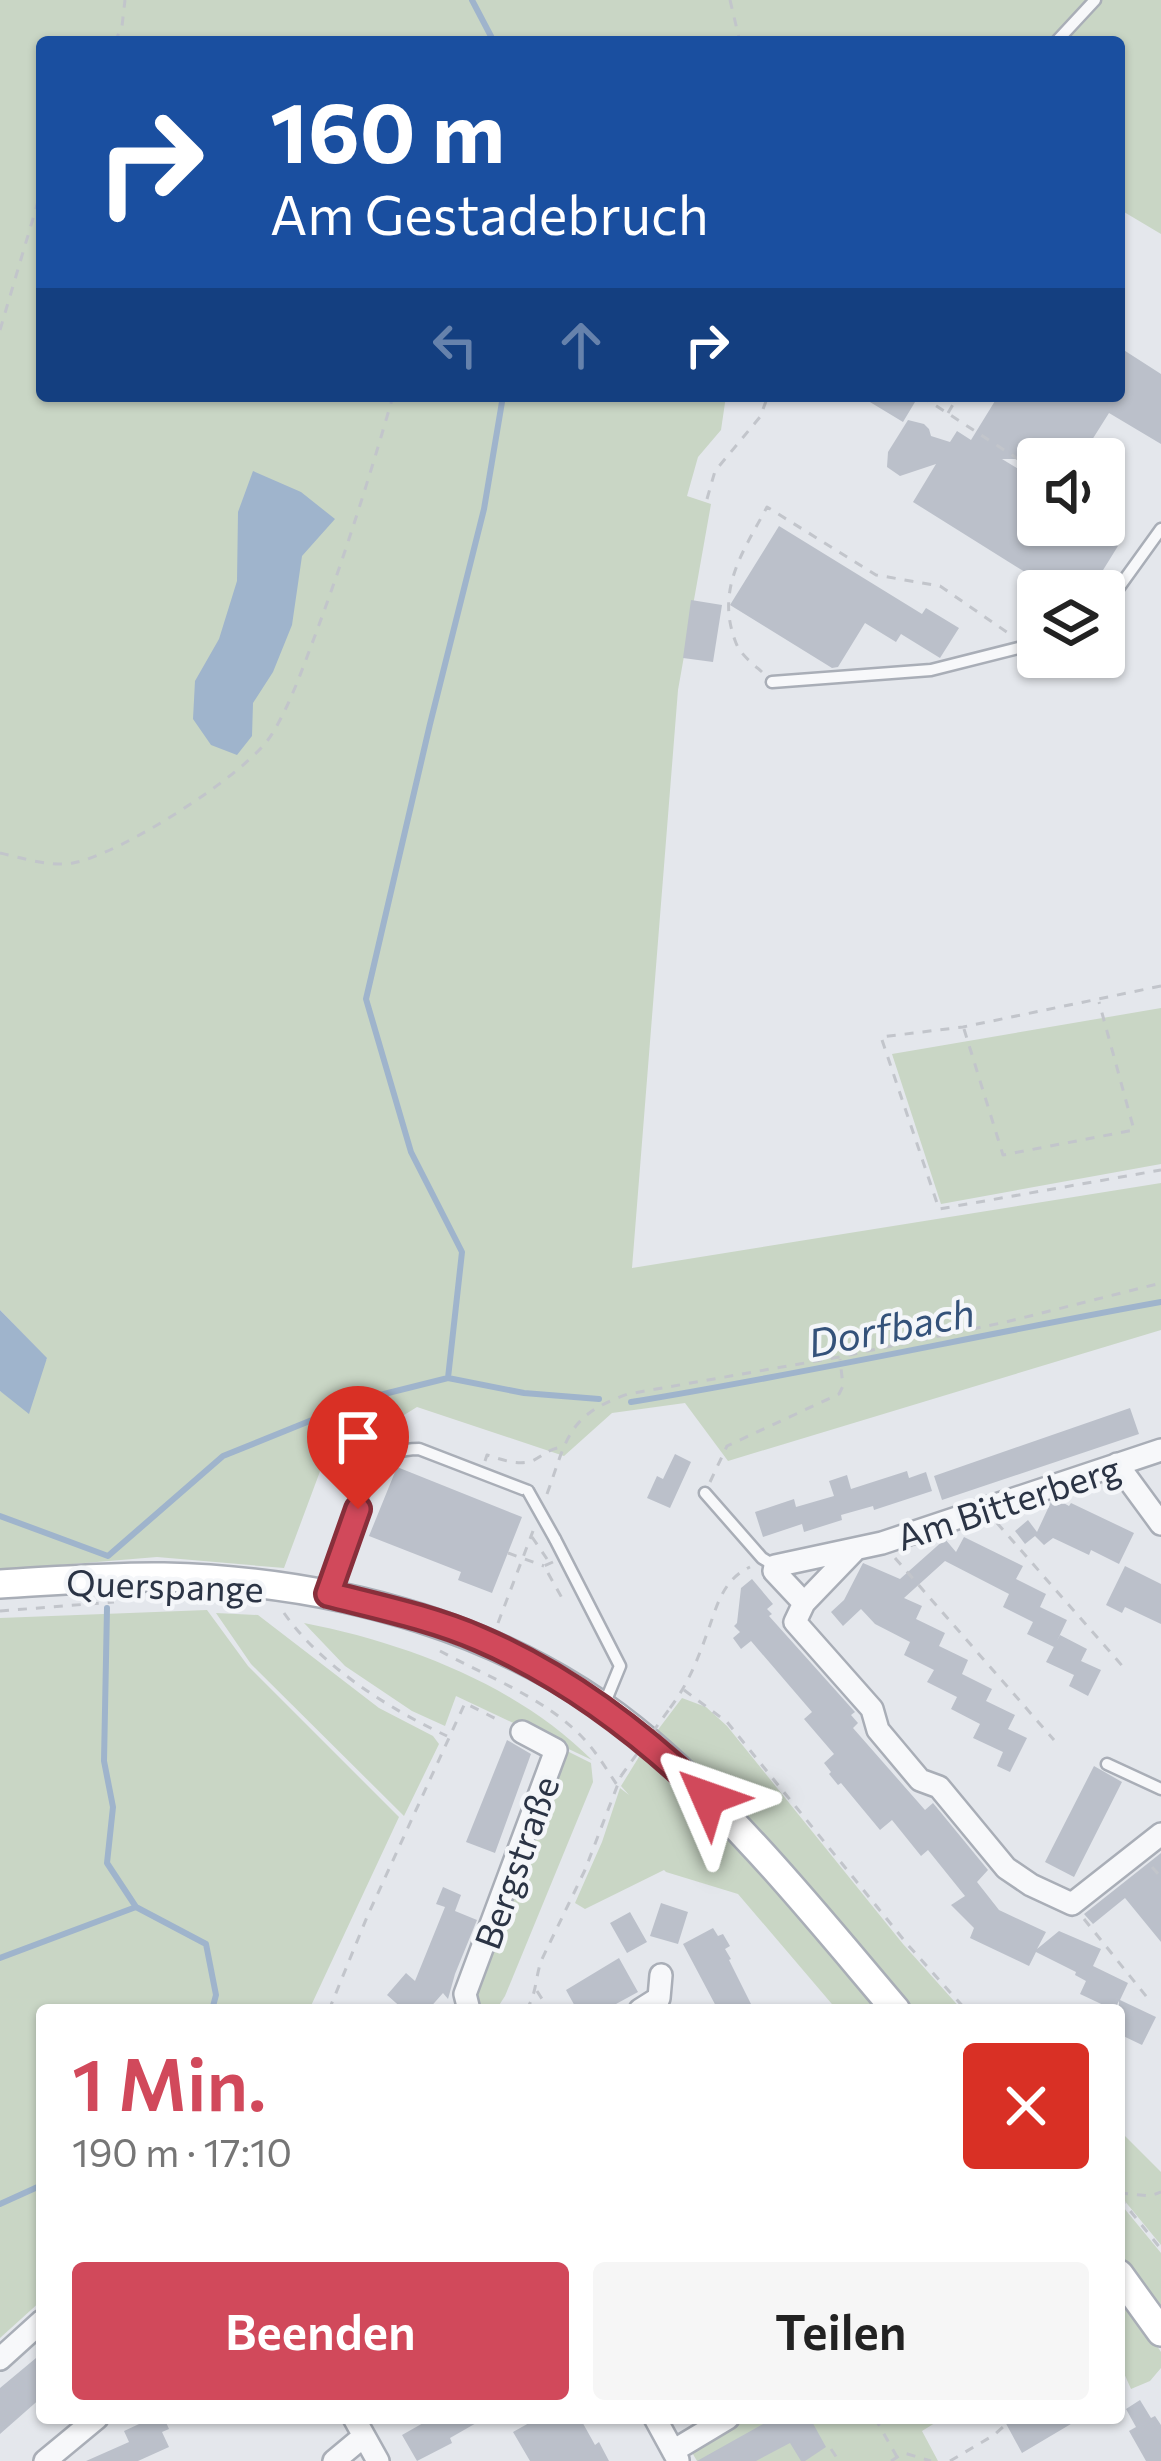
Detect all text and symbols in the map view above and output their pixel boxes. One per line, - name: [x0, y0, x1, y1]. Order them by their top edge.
- text: 160 m: [270, 78, 505, 180]
- icon: right: [72, 84, 228, 240]
- text: Am Gestadebruch: [270, 180, 709, 246]
- icon: left: [422, 312, 488, 378]
- icon: ahead: [548, 312, 614, 378]
- icon: right: [674, 312, 740, 378]
- map controls: [1017, 438, 1125, 678]
- button: sound: [1017, 438, 1125, 546]
- button: layers: [1017, 570, 1125, 678]
- water label: Dorfbach: [804, 1286, 978, 1366]
- pin: [307, 1386, 409, 1509]
- icon: arrive: [325, 1404, 391, 1470]
- street label: Am Bitterberg: [891, 1444, 1125, 1558]
- street label: Querspange: [66, 1559, 264, 1609]
- position arrow: [645, 1735, 771, 1861]
- street label: Bergstraße: [463, 1770, 567, 1954]
- text: 1 Min.: [72, 2038, 266, 2126]
- button: close: [963, 2043, 1089, 2169]
- text: 190 m · 17:10: [72, 2127, 292, 2175]
- button: Beenden: [72, 2262, 569, 2400]
- button: Teilen: [593, 2262, 1089, 2400]

